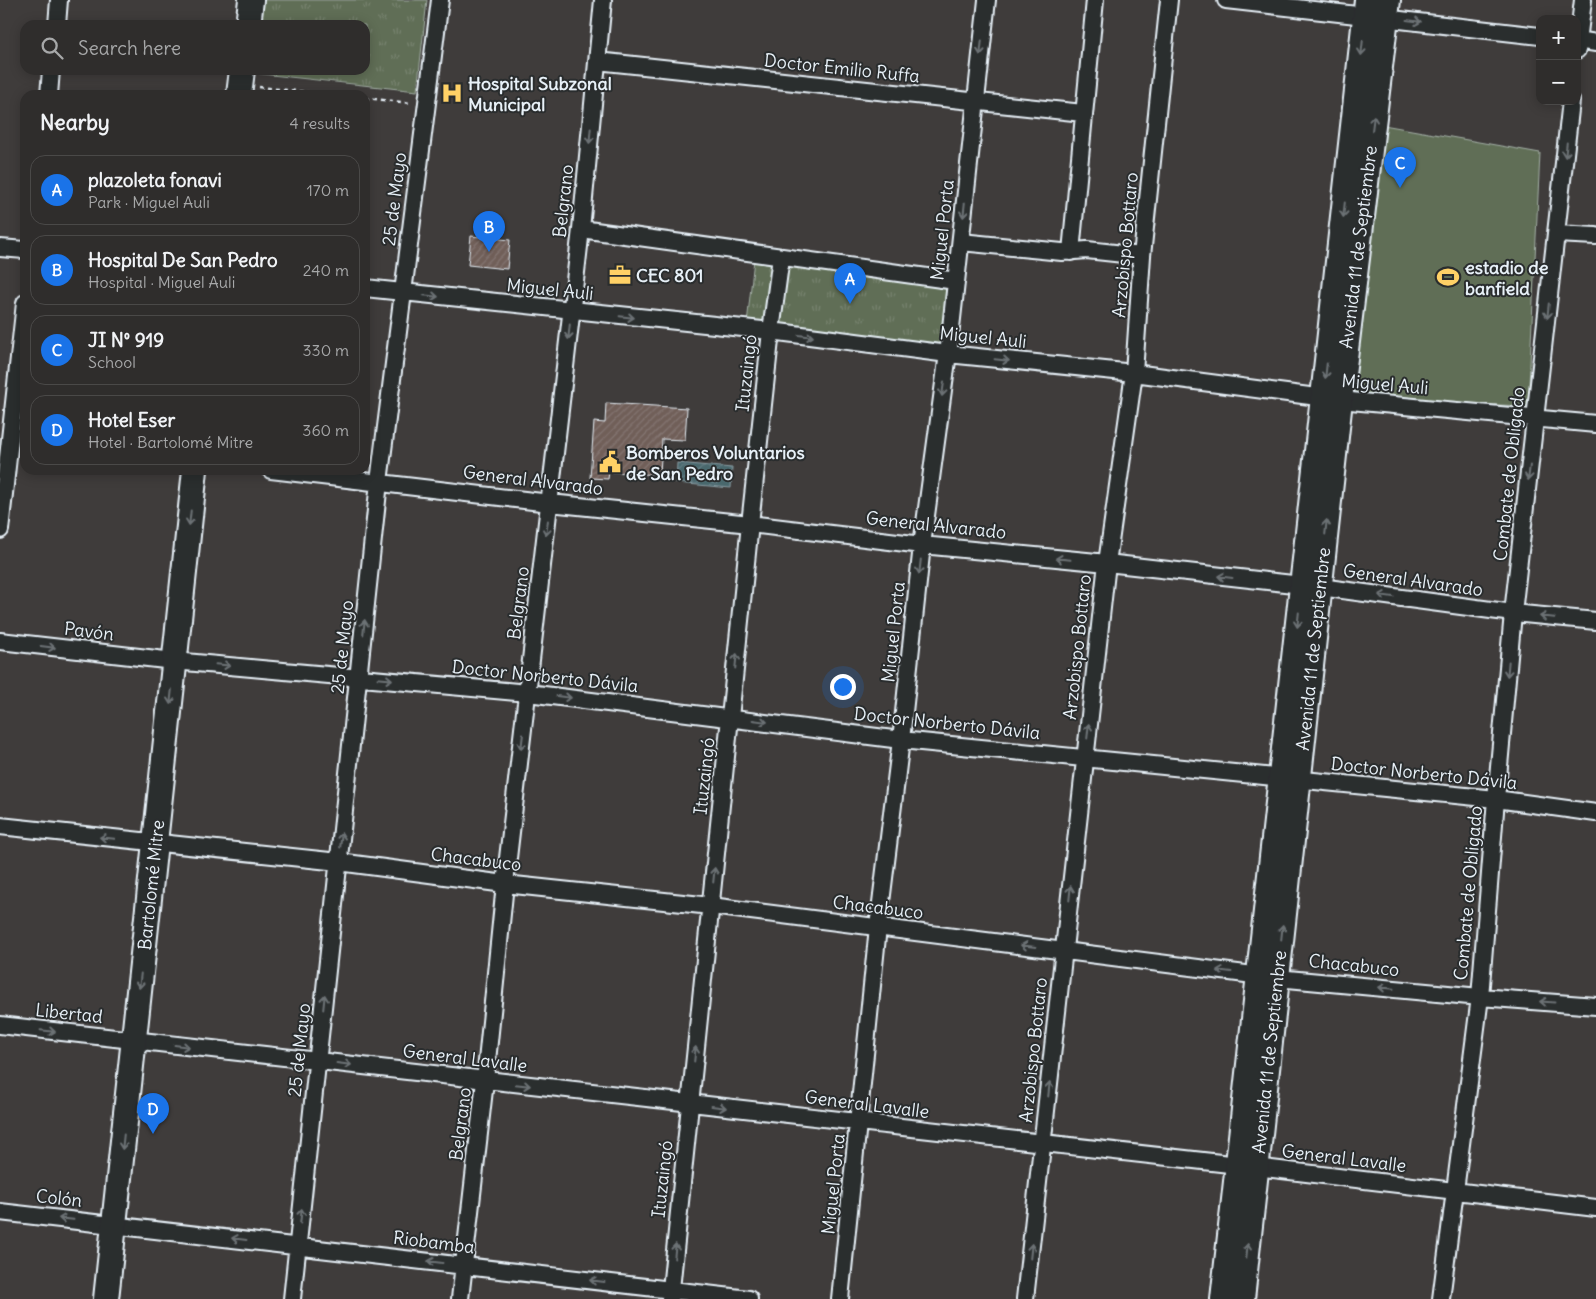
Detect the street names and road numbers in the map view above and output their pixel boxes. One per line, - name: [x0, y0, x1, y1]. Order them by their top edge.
- street label: Doctor Emilio Ruffa: [763, 48, 921, 88]
- street label: Avenida 11 de Septiembre: [1334, 144, 1382, 350]
- street label: 25 de Mayo: [377, 151, 411, 247]
- street label: Belgrano: [548, 163, 578, 239]
- street label: Arzobispo Bottaro: [1107, 171, 1143, 319]
- street label: Miguel Porta: [925, 178, 959, 282]
- street label: Miguel Auli: [505, 273, 595, 305]
- street label: Miguel Auli: [938, 321, 1028, 353]
- street label: Ituzaingó: [731, 333, 761, 413]
- street label: Miguel Auli: [1341, 369, 1429, 399]
- street label: Combate de Obligado: [1488, 386, 1530, 562]
- street label: General Alvarado: [462, 460, 604, 500]
- street label: General Alvarado: [865, 506, 1007, 544]
- street label: Avenida 11 de Septiembre: [1291, 546, 1335, 752]
- street label: General Alvarado: [1342, 559, 1484, 601]
- street label: Belgrano: [502, 565, 534, 641]
- street label: Arzobispo Bottaro: [1058, 573, 1096, 721]
- street label: Miguel Porta: [876, 580, 910, 684]
- street label: 25 de Mayo: [326, 599, 358, 695]
- street label: Pavón: [63, 617, 115, 645]
- street label: Doctor Norberto Dávila: [451, 655, 639, 697]
- street label: Doctor Norberto Dávila: [853, 702, 1041, 744]
- street label: Ituzaingó: [689, 736, 719, 816]
- street label: Doctor Norberto Dávila: [1330, 752, 1518, 794]
- street label: Combate de Obligado: [1449, 805, 1487, 981]
- street label: Bartolomé Mitre: [133, 819, 169, 951]
- street label: Chacabuco: [429, 842, 523, 876]
- street label: Chacabuco: [831, 890, 925, 924]
- street label: Avenida 11 de Septiembre: [1247, 949, 1291, 1155]
- street label: Chacabuco: [1307, 949, 1401, 981]
- street label: Arzobispo Bottaro: [1014, 976, 1052, 1124]
- street label: Libertad: [34, 998, 104, 1028]
- street label: 25 de Mayo: [283, 1002, 315, 1098]
- street label: General Lavalle: [401, 1039, 529, 1077]
- street label: General Lavalle: [803, 1085, 931, 1123]
- street label: Belgrano: [444, 1086, 476, 1162]
- street label: Miguel Porta: [816, 1132, 850, 1236]
- street label: Ituzaingó: [647, 1139, 677, 1219]
- street label: General Lavalle: [1280, 1139, 1408, 1177]
- street label: Colón: [35, 1184, 83, 1212]
- street label: Riobamba: [392, 1226, 476, 1258]

